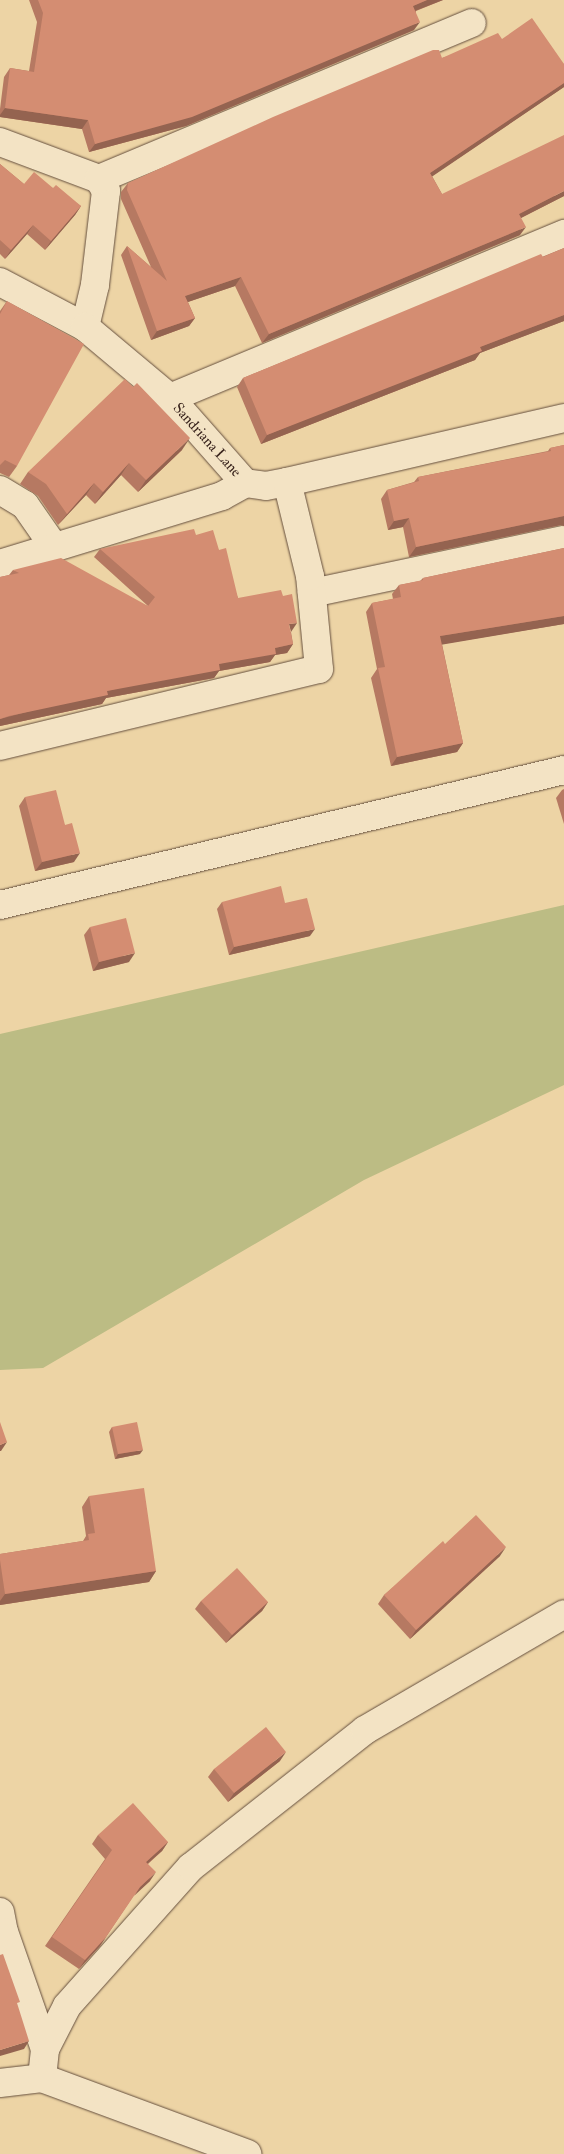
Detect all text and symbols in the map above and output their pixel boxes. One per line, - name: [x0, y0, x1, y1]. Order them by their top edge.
- street label: Sandriana Lane: [169, 399, 245, 481]

